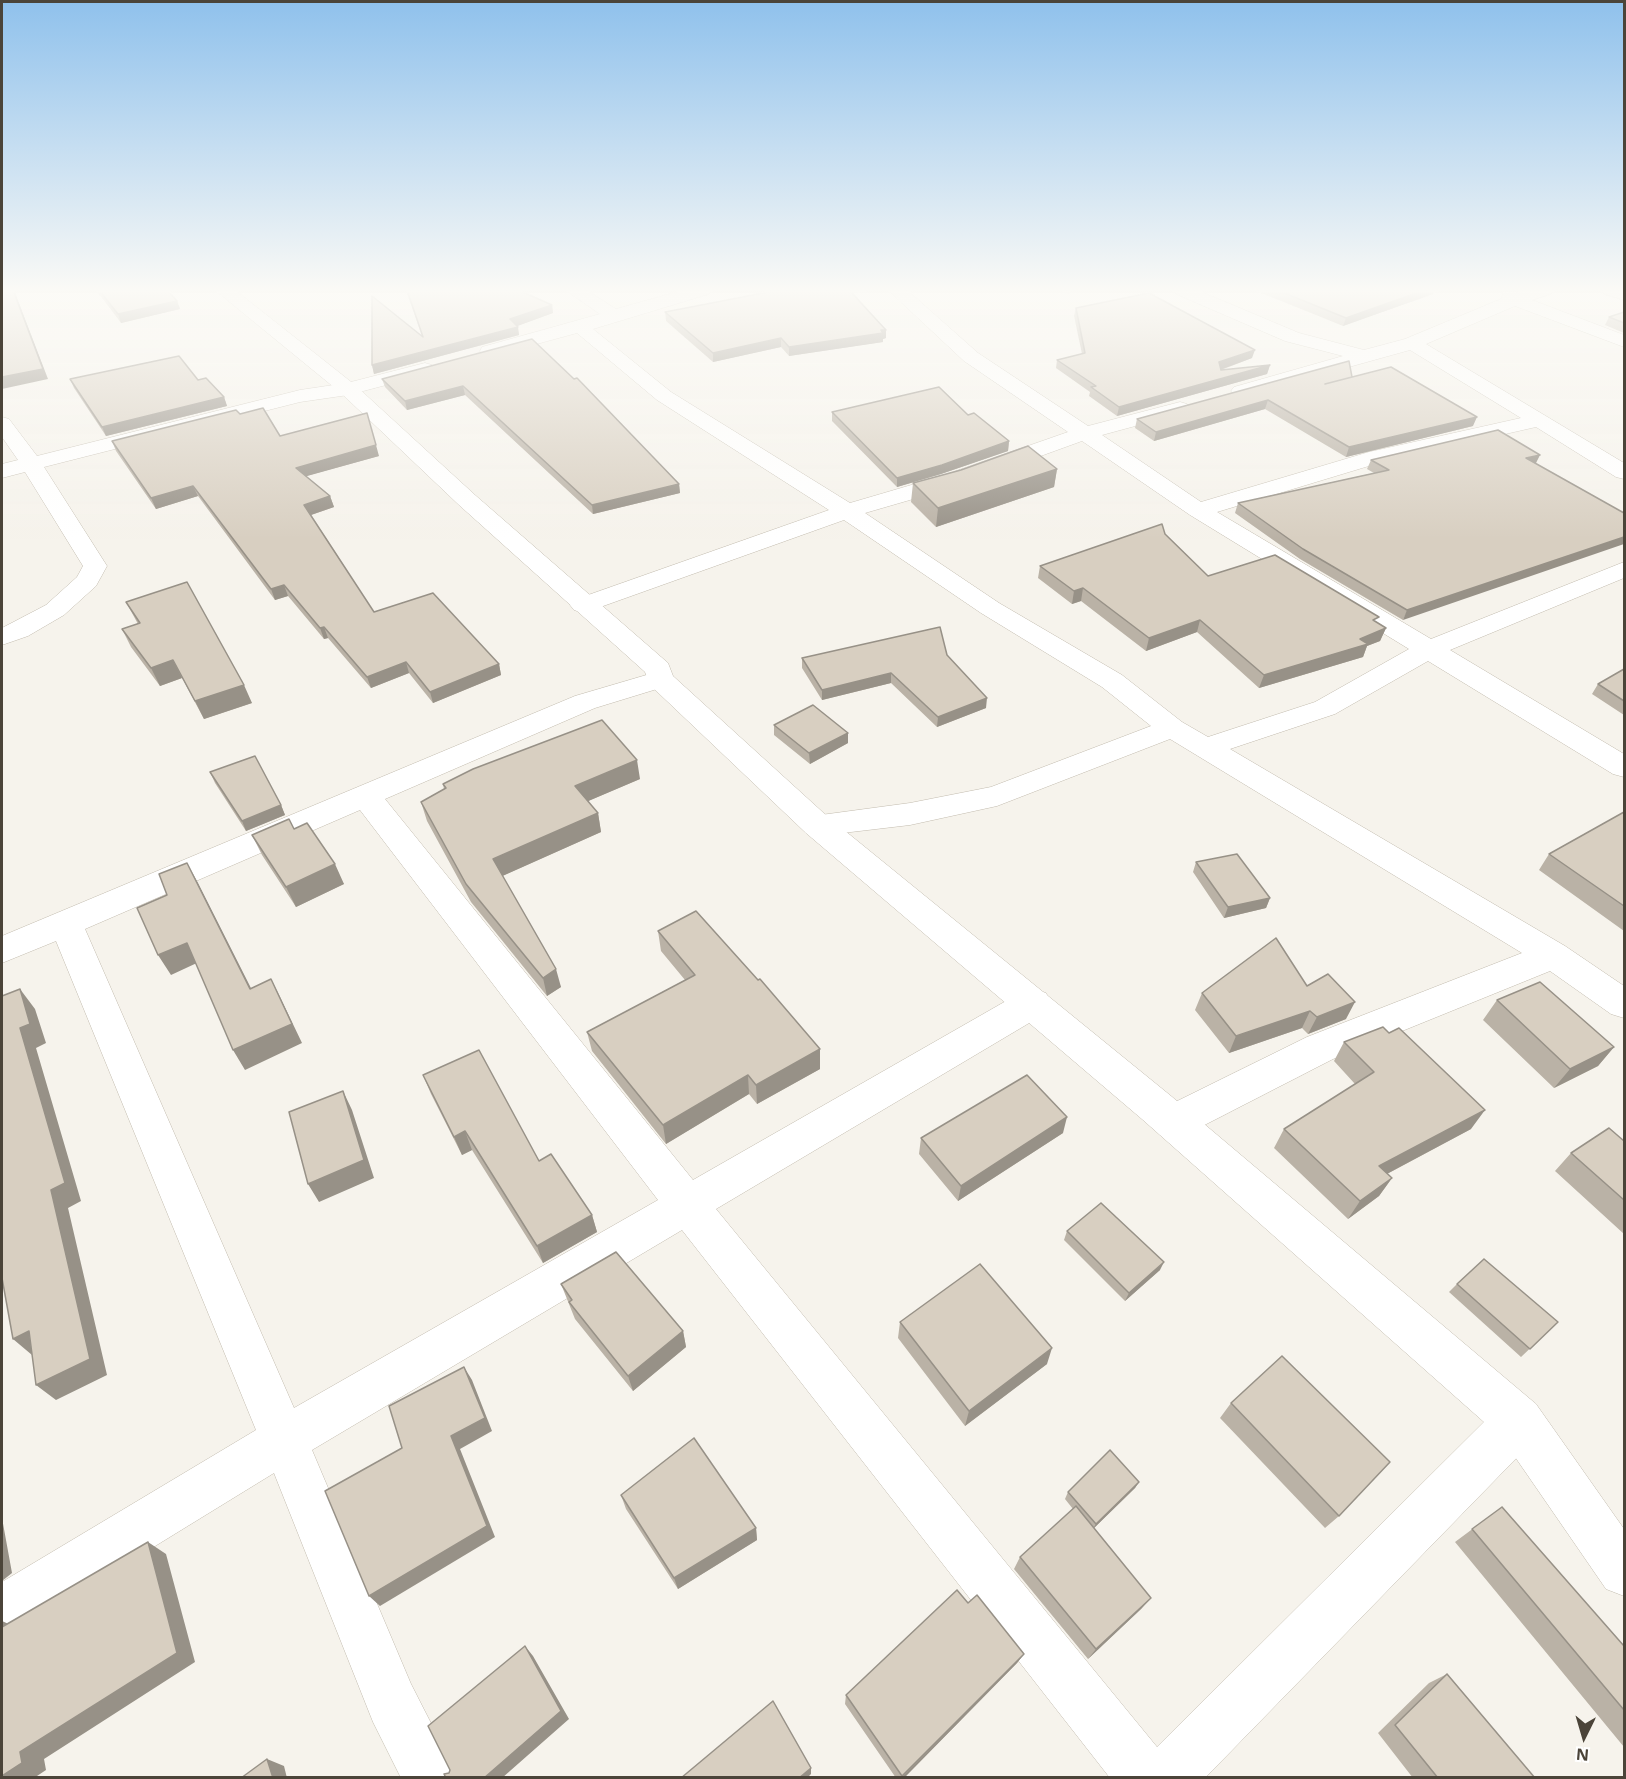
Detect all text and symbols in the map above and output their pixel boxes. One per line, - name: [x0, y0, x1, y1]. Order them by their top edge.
- north arrow: [1554, 1707, 1614, 1767]
- text: N: [1575, 1743, 1590, 1766]

